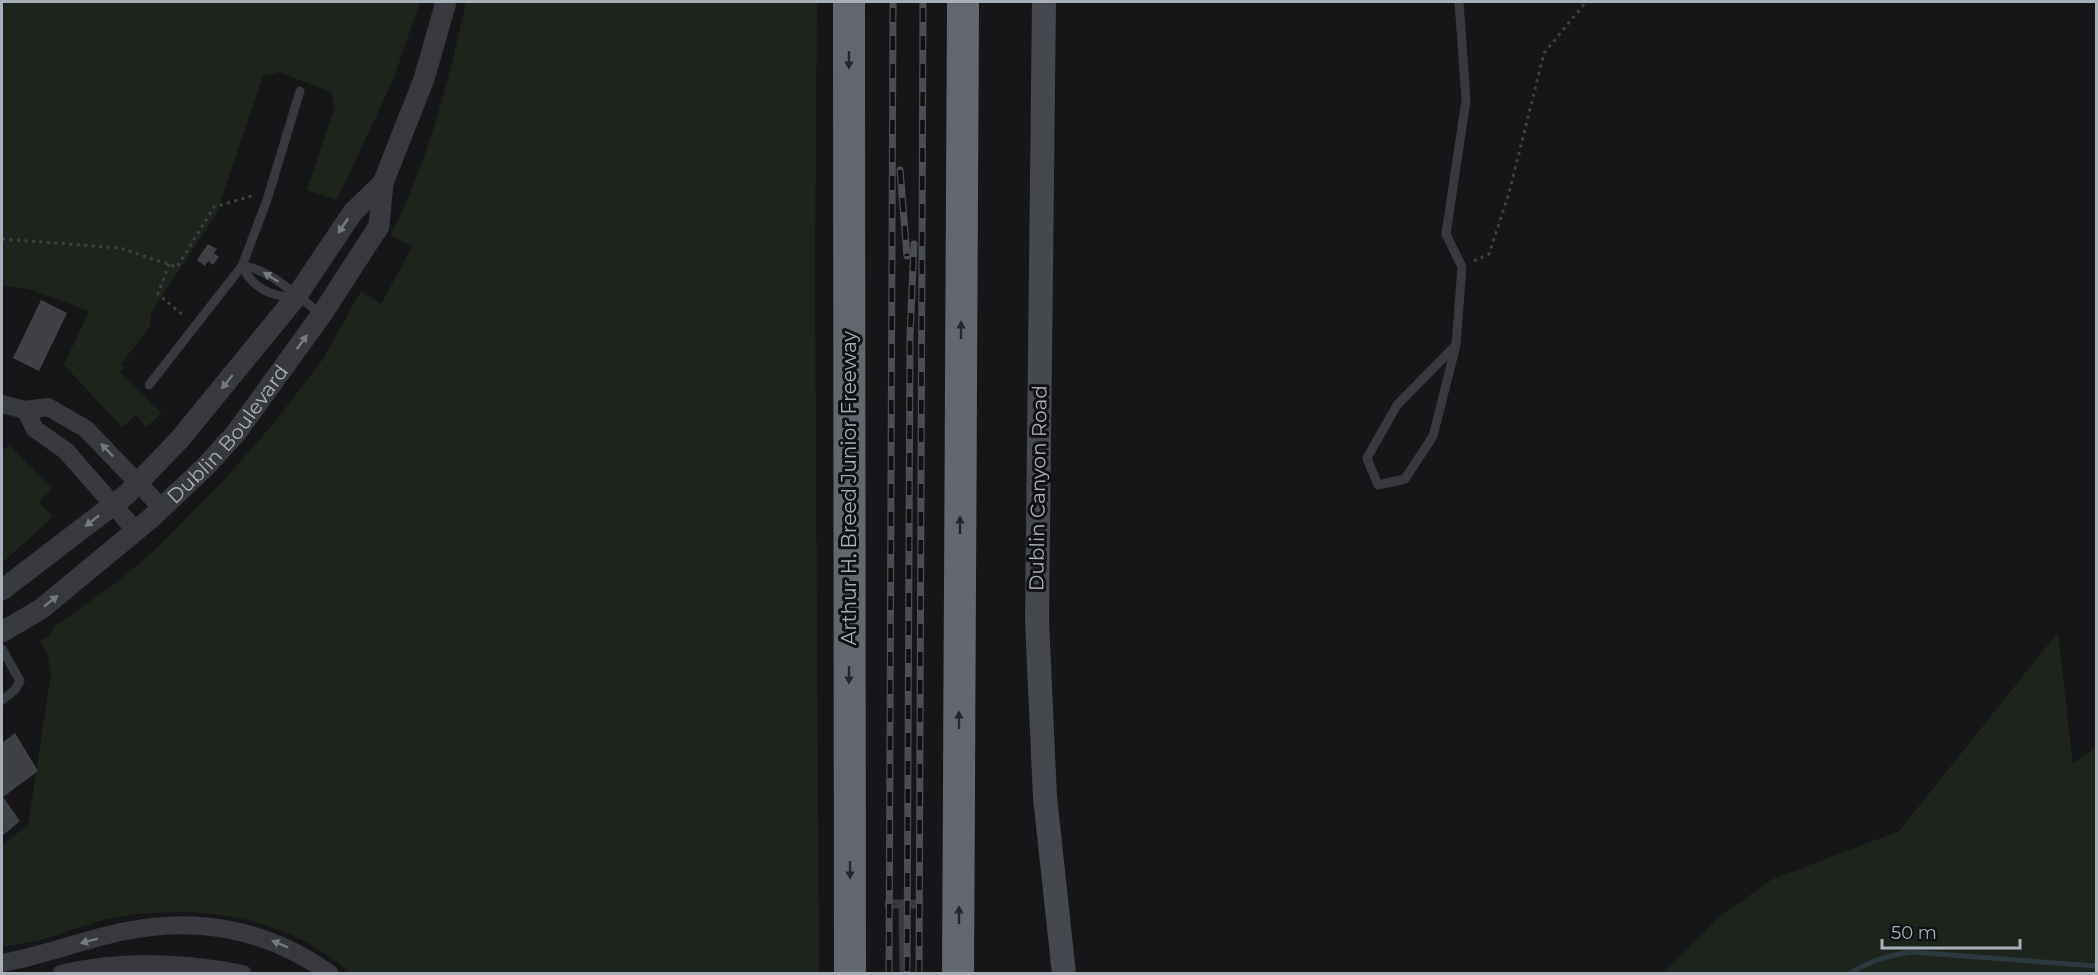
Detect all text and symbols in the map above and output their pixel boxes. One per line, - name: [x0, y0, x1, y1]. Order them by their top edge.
- one-way arrow: [844, 50, 854, 69]
- one-way arrow: [338, 217, 349, 234]
- one-way arrow: [263, 272, 279, 283]
- one-way arrow: [956, 321, 966, 340]
- street label: Arthur H. Breed Junior Freeway: [837, 331, 861, 645]
- one-way arrow: [296, 334, 308, 350]
- street label: Dublin Boulevard: [162, 360, 293, 509]
- one-way arrow: [221, 374, 234, 390]
- street label: Dublin Canyon Road: [1024, 385, 1052, 591]
- one-way arrow: [100, 444, 114, 458]
- one-way arrow: [84, 515, 99, 527]
- one-way arrow: [955, 516, 965, 535]
- one-way arrow: [43, 595, 58, 608]
- one-way arrow: [844, 666, 854, 685]
- one-way arrow: [954, 711, 964, 730]
- one-way arrow: [845, 861, 855, 880]
- one-way arrow: [954, 906, 964, 925]
- scale bar: [1882, 912, 2020, 950]
- text: 50 m: [1891, 922, 1937, 944]
- one-way arrow: [80, 937, 98, 946]
- one-way arrow: [271, 939, 289, 948]

